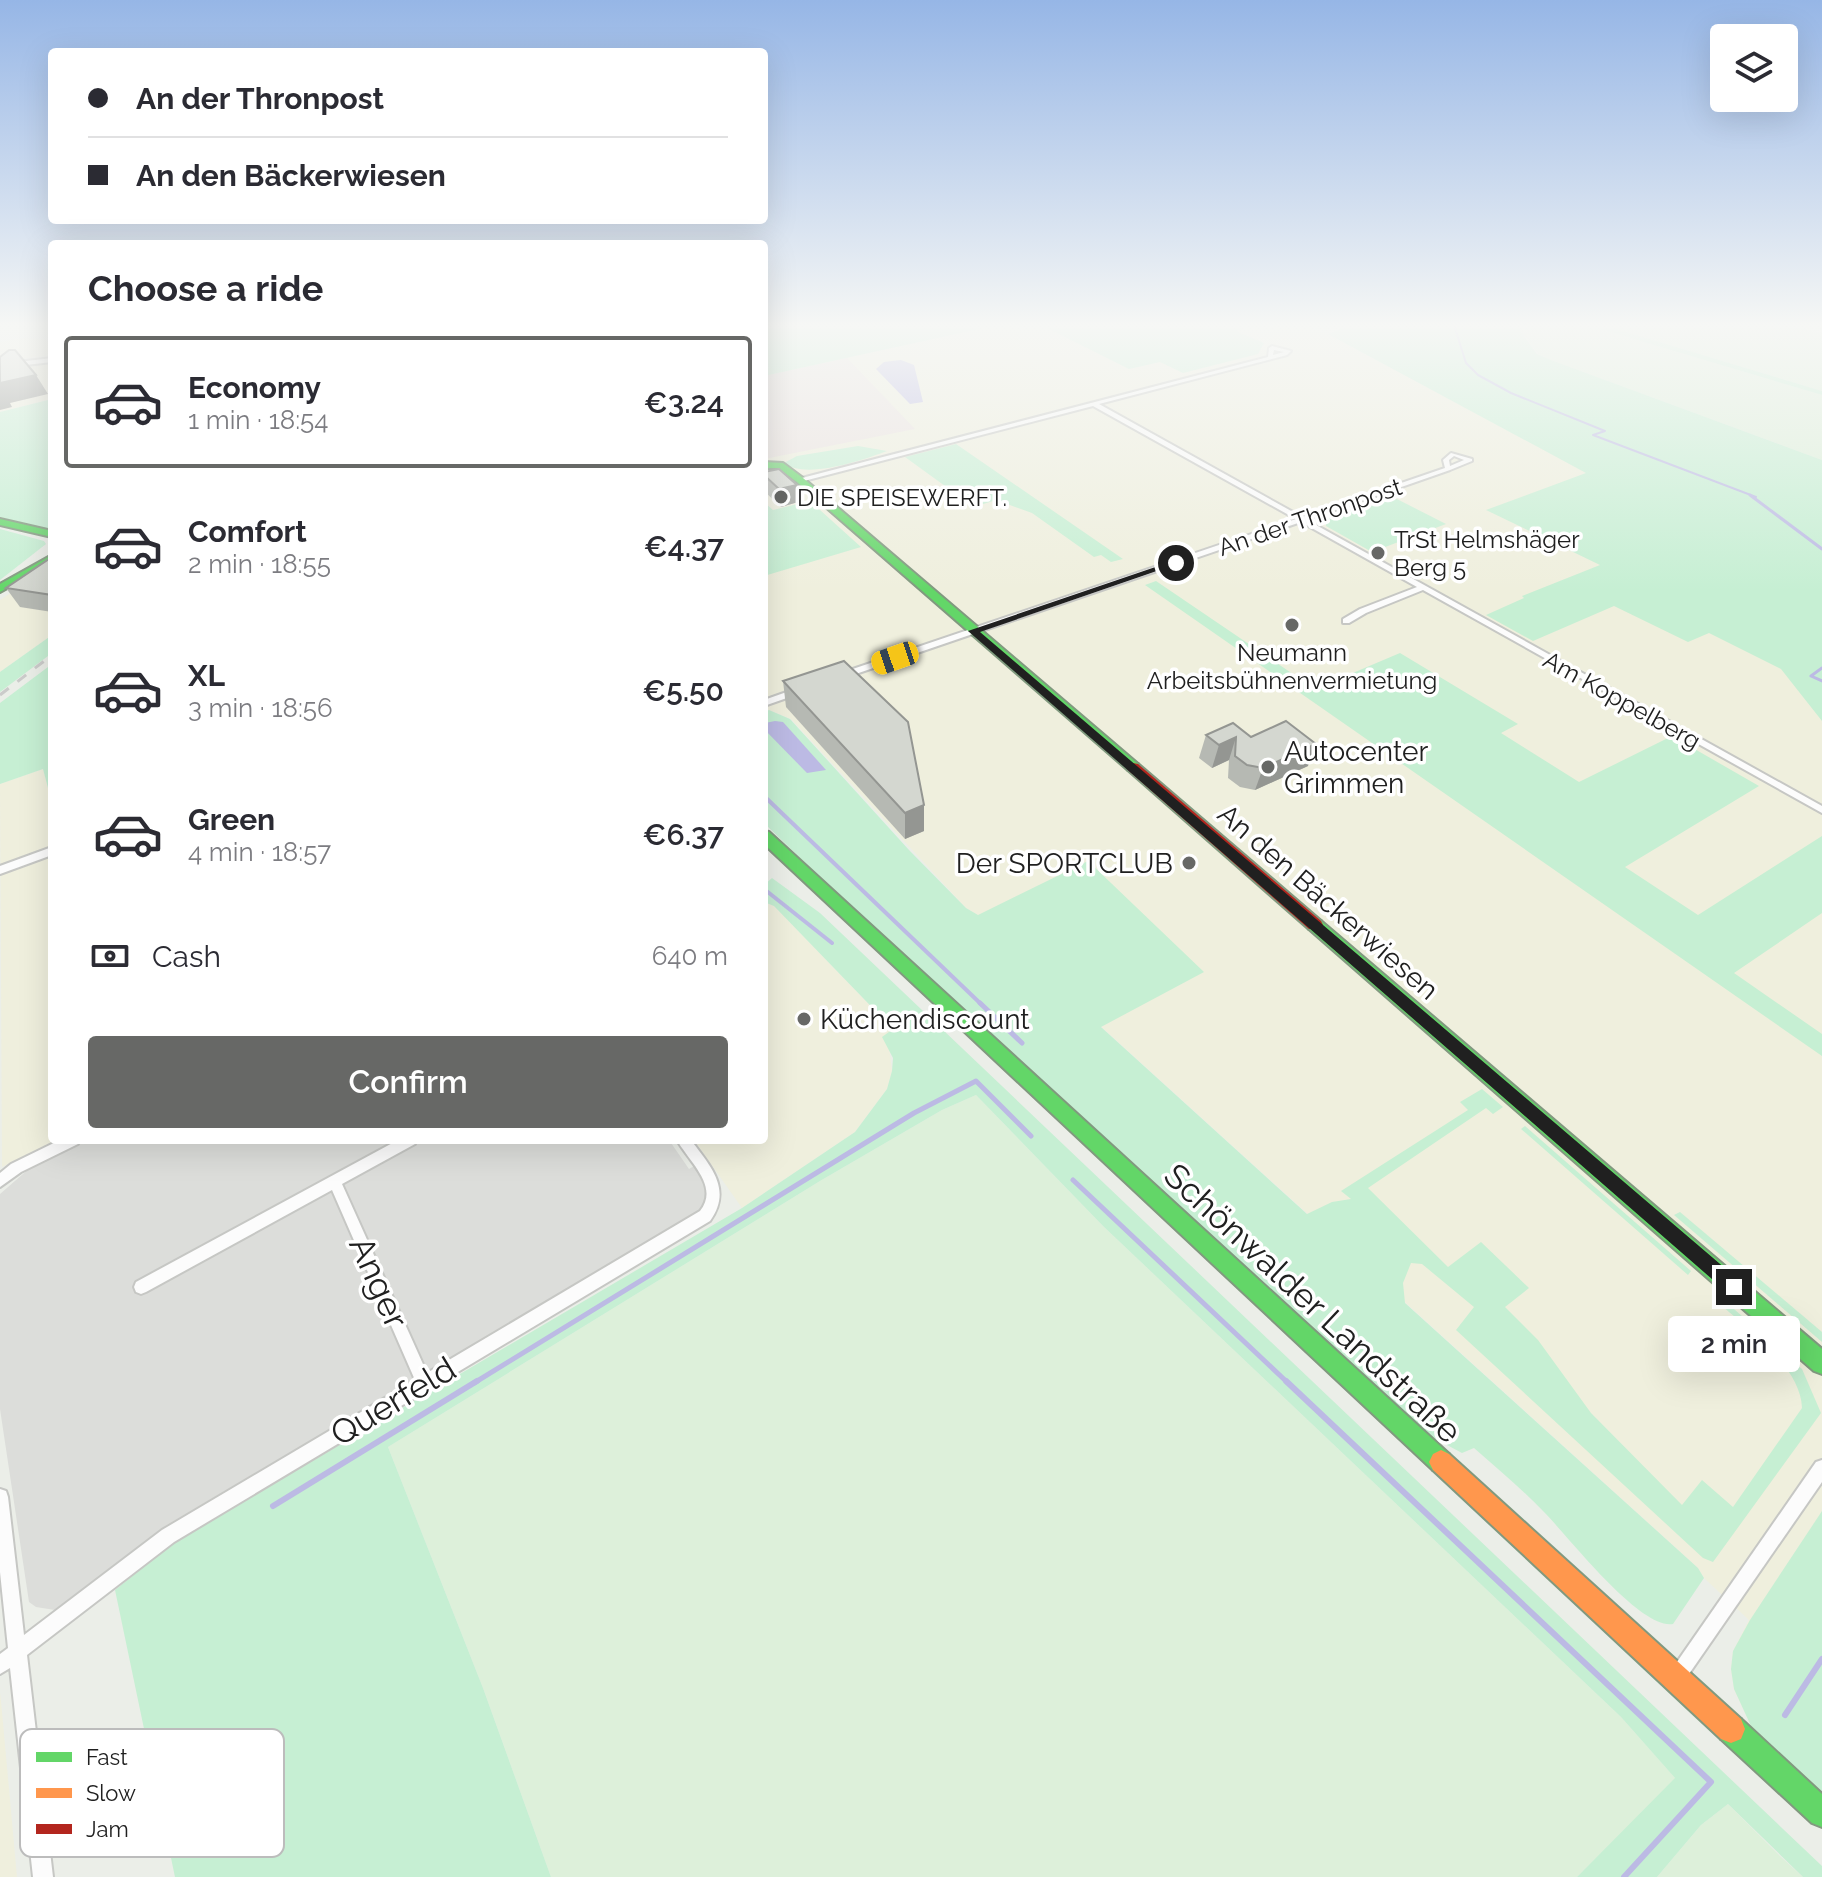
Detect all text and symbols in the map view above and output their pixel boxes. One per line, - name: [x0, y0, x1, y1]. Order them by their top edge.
- map controls: [1710, 24, 1798, 112]
- button: layers: [1710, 24, 1798, 112]
- text: An der Thronpost: [136, 81, 384, 116]
- text: An den Bäckerwiesen: [136, 158, 446, 193]
- text: Choose a ride: [88, 267, 323, 309]
- icon: car: [92, 366, 164, 438]
- text: Economy: [188, 370, 321, 405]
- text: €3.24: [644, 385, 724, 420]
- text: 1 min · 18:54: [188, 405, 328, 435]
- street label: An der Thronpost: [1214, 472, 1406, 562]
- place label: DIE SPEISEWERFT.: [797, 483, 1007, 512]
- marker: DIE SPEISEWERFT.: [772, 488, 790, 506]
- icon: car: [92, 510, 164, 582]
- text: Comfort: [188, 514, 307, 549]
- place label: TrSt Helmshäger Berg 5: [1394, 525, 1580, 582]
- text: €4.37: [644, 529, 724, 564]
- marker: TrSt Helmshäger Berg 5: [1369, 544, 1387, 562]
- route start: [1158, 545, 1194, 581]
- text: 2 min · 18:55: [188, 549, 331, 579]
- marker: Neumann Arbeitsbühnenvermietung: [1283, 616, 1301, 634]
- place label: Neumann Arbeitsbühnenvermietung: [1147, 638, 1437, 695]
- car: [868, 639, 922, 677]
- street label: Am Koppelberg: [1538, 645, 1706, 755]
- icon: car: [92, 654, 164, 726]
- text: XL: [188, 658, 225, 693]
- text: €5.50: [642, 673, 724, 708]
- text: 3 min · 18:56: [188, 693, 333, 723]
- place label: Autocenter Grimmen: [1284, 735, 1428, 800]
- marker: Autocenter Grimmen: [1259, 758, 1277, 776]
- street label: An den Bäckerwiesen: [1211, 797, 1445, 1007]
- icon: car: [92, 798, 164, 870]
- text: Green: [188, 802, 275, 837]
- text: €6.37: [643, 817, 724, 852]
- text: 4 min · 18:57: [188, 837, 331, 867]
- place label: Der SPORTCLUB: [956, 847, 1173, 880]
- marker: Der SPORTCLUB: [1180, 854, 1198, 872]
- icon: cash: [88, 934, 132, 978]
- text: Cash: [152, 939, 221, 974]
- text: 640 m: [652, 941, 728, 971]
- place label: Küchendiscount: [820, 1003, 1030, 1036]
- marker: Küchendiscount: [795, 1010, 813, 1028]
- button: Confirm: [88, 1036, 728, 1128]
- street label: Schönwalder Landstraße: [1156, 1155, 1470, 1451]
- street label: Anger: [341, 1230, 417, 1334]
- route end: [1716, 1269, 1752, 1305]
- callout: 2 min: [1668, 1315, 1800, 1371]
- text: 2 min: [1701, 1329, 1767, 1359]
- street label: Querfeld: [323, 1348, 463, 1454]
- legend: [20, 1729, 284, 1857]
- text: Fast: [86, 1744, 128, 1770]
- text: Slow: [86, 1780, 136, 1806]
- text: Jam: [86, 1816, 129, 1842]

